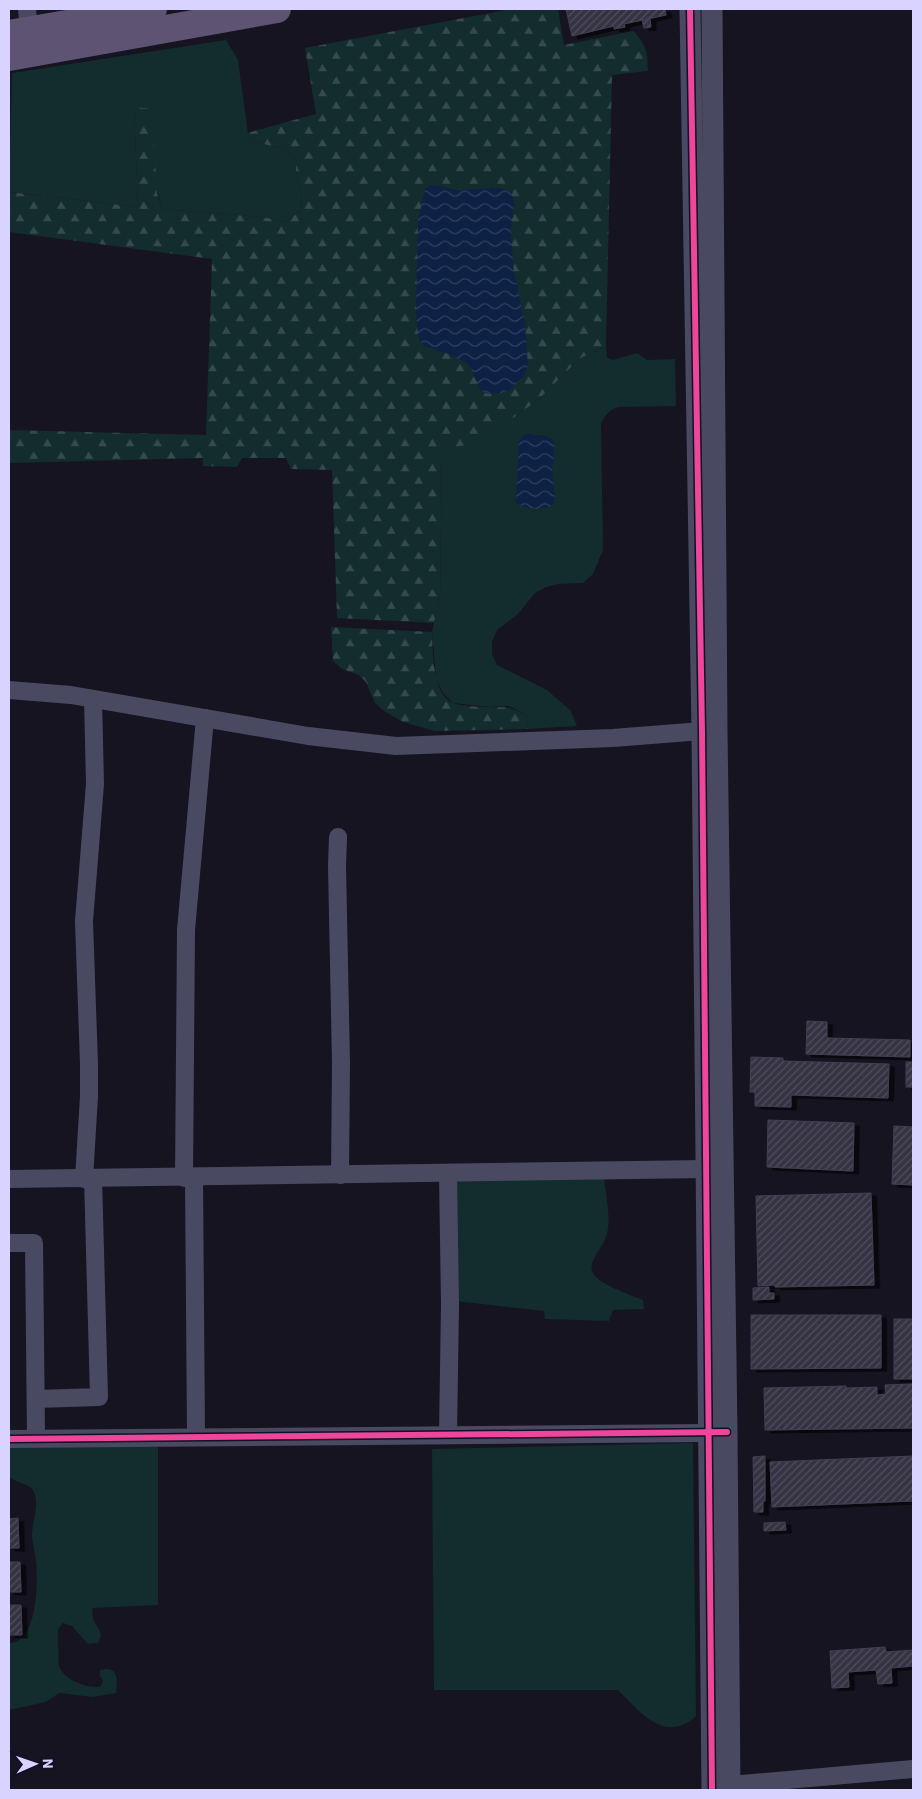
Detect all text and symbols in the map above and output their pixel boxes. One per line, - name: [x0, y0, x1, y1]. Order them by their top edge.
- north arrow: [10, 1739, 60, 1789]
- text: N: [39, 1758, 57, 1769]

